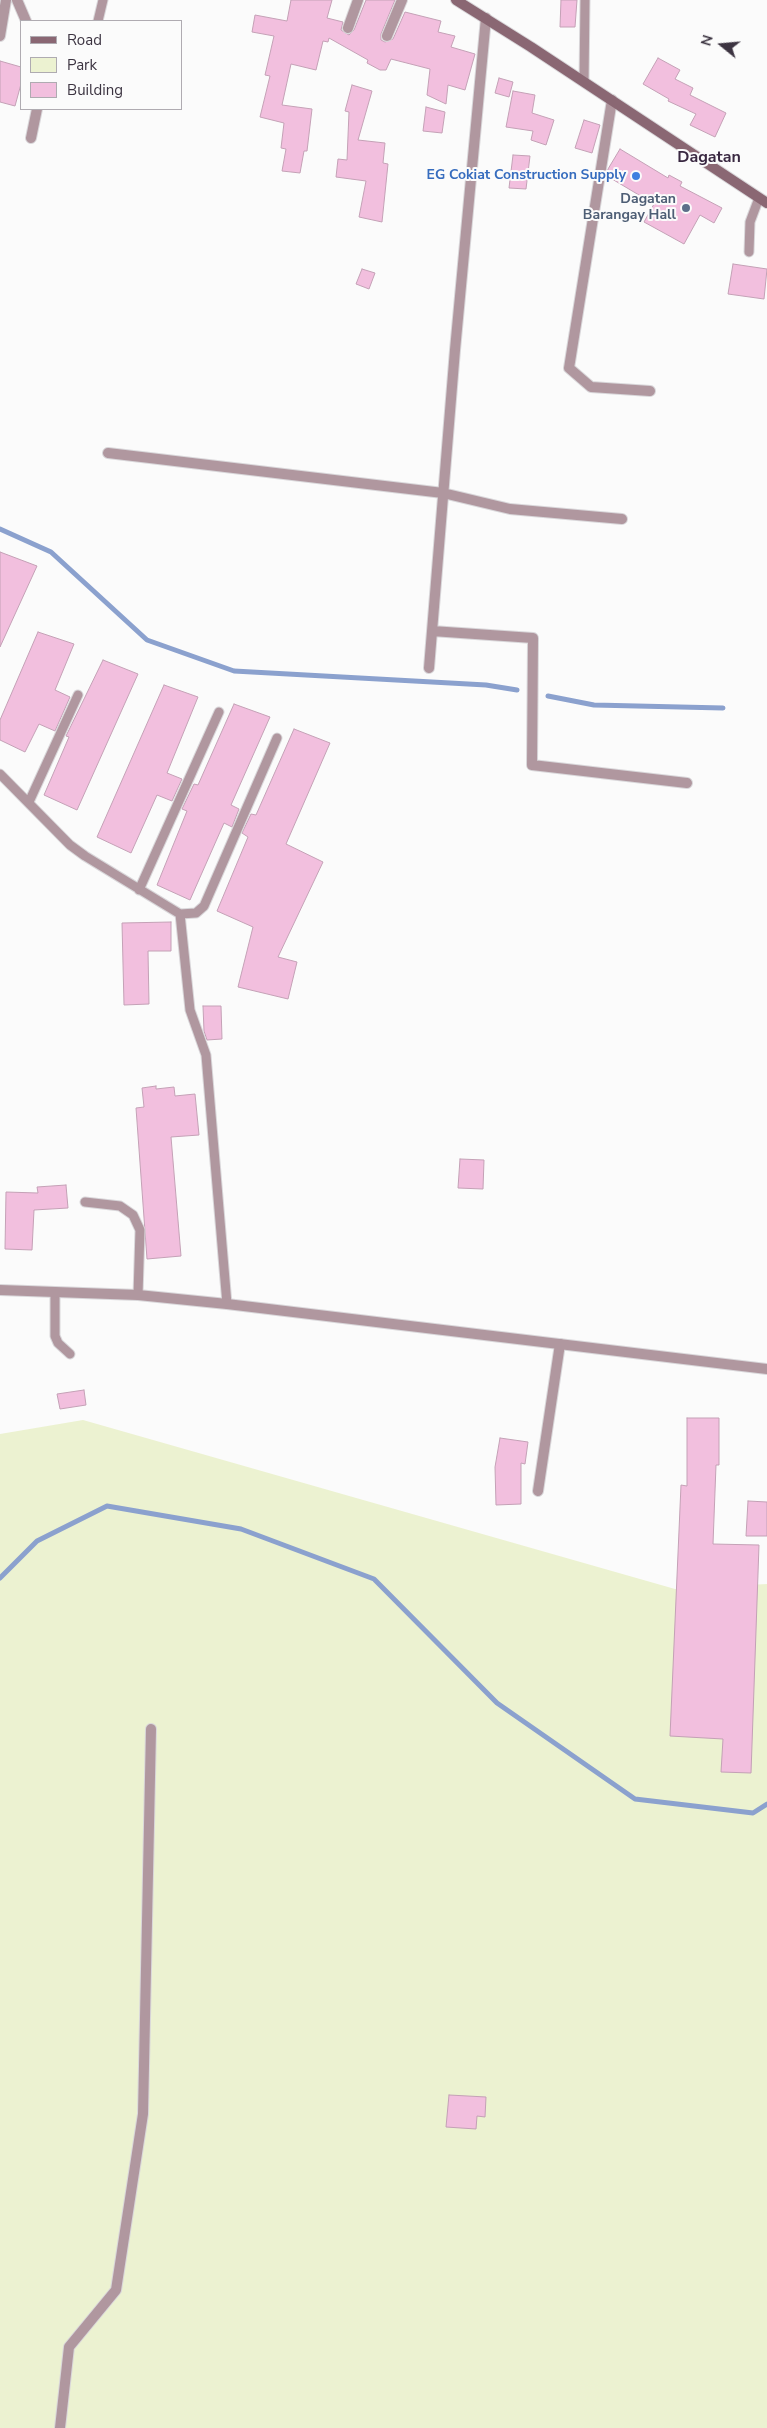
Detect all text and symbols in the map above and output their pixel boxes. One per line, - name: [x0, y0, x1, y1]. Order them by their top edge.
- legend: [20, 20, 182, 110]
- north arrow: [697, 20, 747, 70]
- text: Road: [67, 30, 102, 50]
- text: N: [697, 33, 718, 48]
- text: Park: [67, 55, 97, 75]
- text: Building: [67, 80, 123, 100]
- district label: Dagatan: [677, 148, 741, 168]
- place label: EG Cokiat Construction Supply: [427, 168, 626, 184]
- marker: EG Cokiat Construction Supply: [630, 170, 642, 182]
- place label: Dagatan Barangay Hall: [583, 192, 676, 224]
- marker: Dagatan Barangay Hall: [680, 202, 692, 214]

